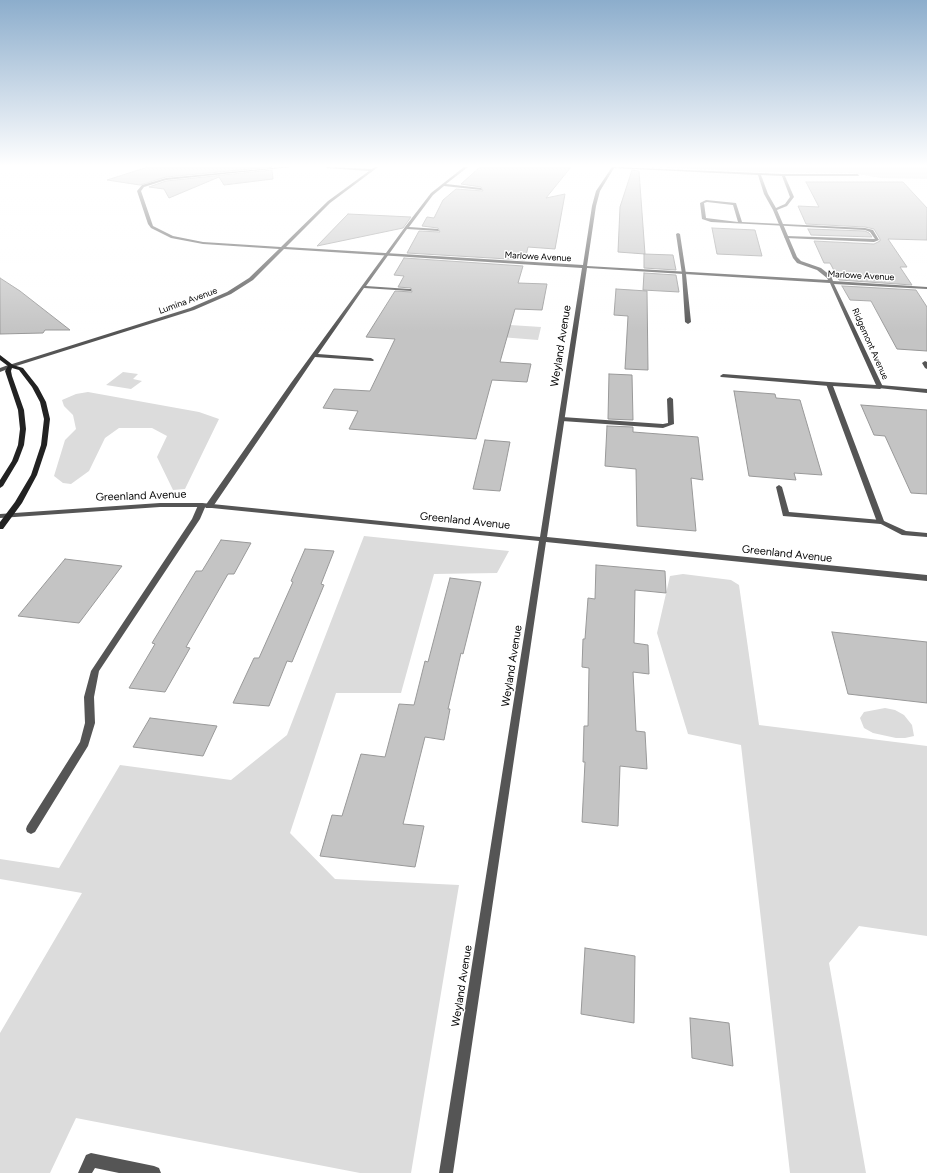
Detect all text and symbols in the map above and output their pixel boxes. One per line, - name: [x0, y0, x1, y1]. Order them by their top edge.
- street label: Marlowe Avenue: [504, 250, 572, 264]
- street label: Marlowe Avenue: [827, 269, 895, 283]
- street label: Lumina Avenue: [157, 285, 219, 317]
- street label: Weyland Avenue: [548, 304, 574, 388]
- street label: Ridgemont Avenue: [849, 307, 891, 381]
- street label: Greenland Avenue: [95, 488, 187, 504]
- street label: Greenland Avenue: [419, 510, 511, 532]
- street label: Greenland Avenue: [741, 543, 833, 565]
- street label: Weyland Avenue: [499, 624, 525, 708]
- street label: Weyland Avenue: [449, 944, 475, 1028]

